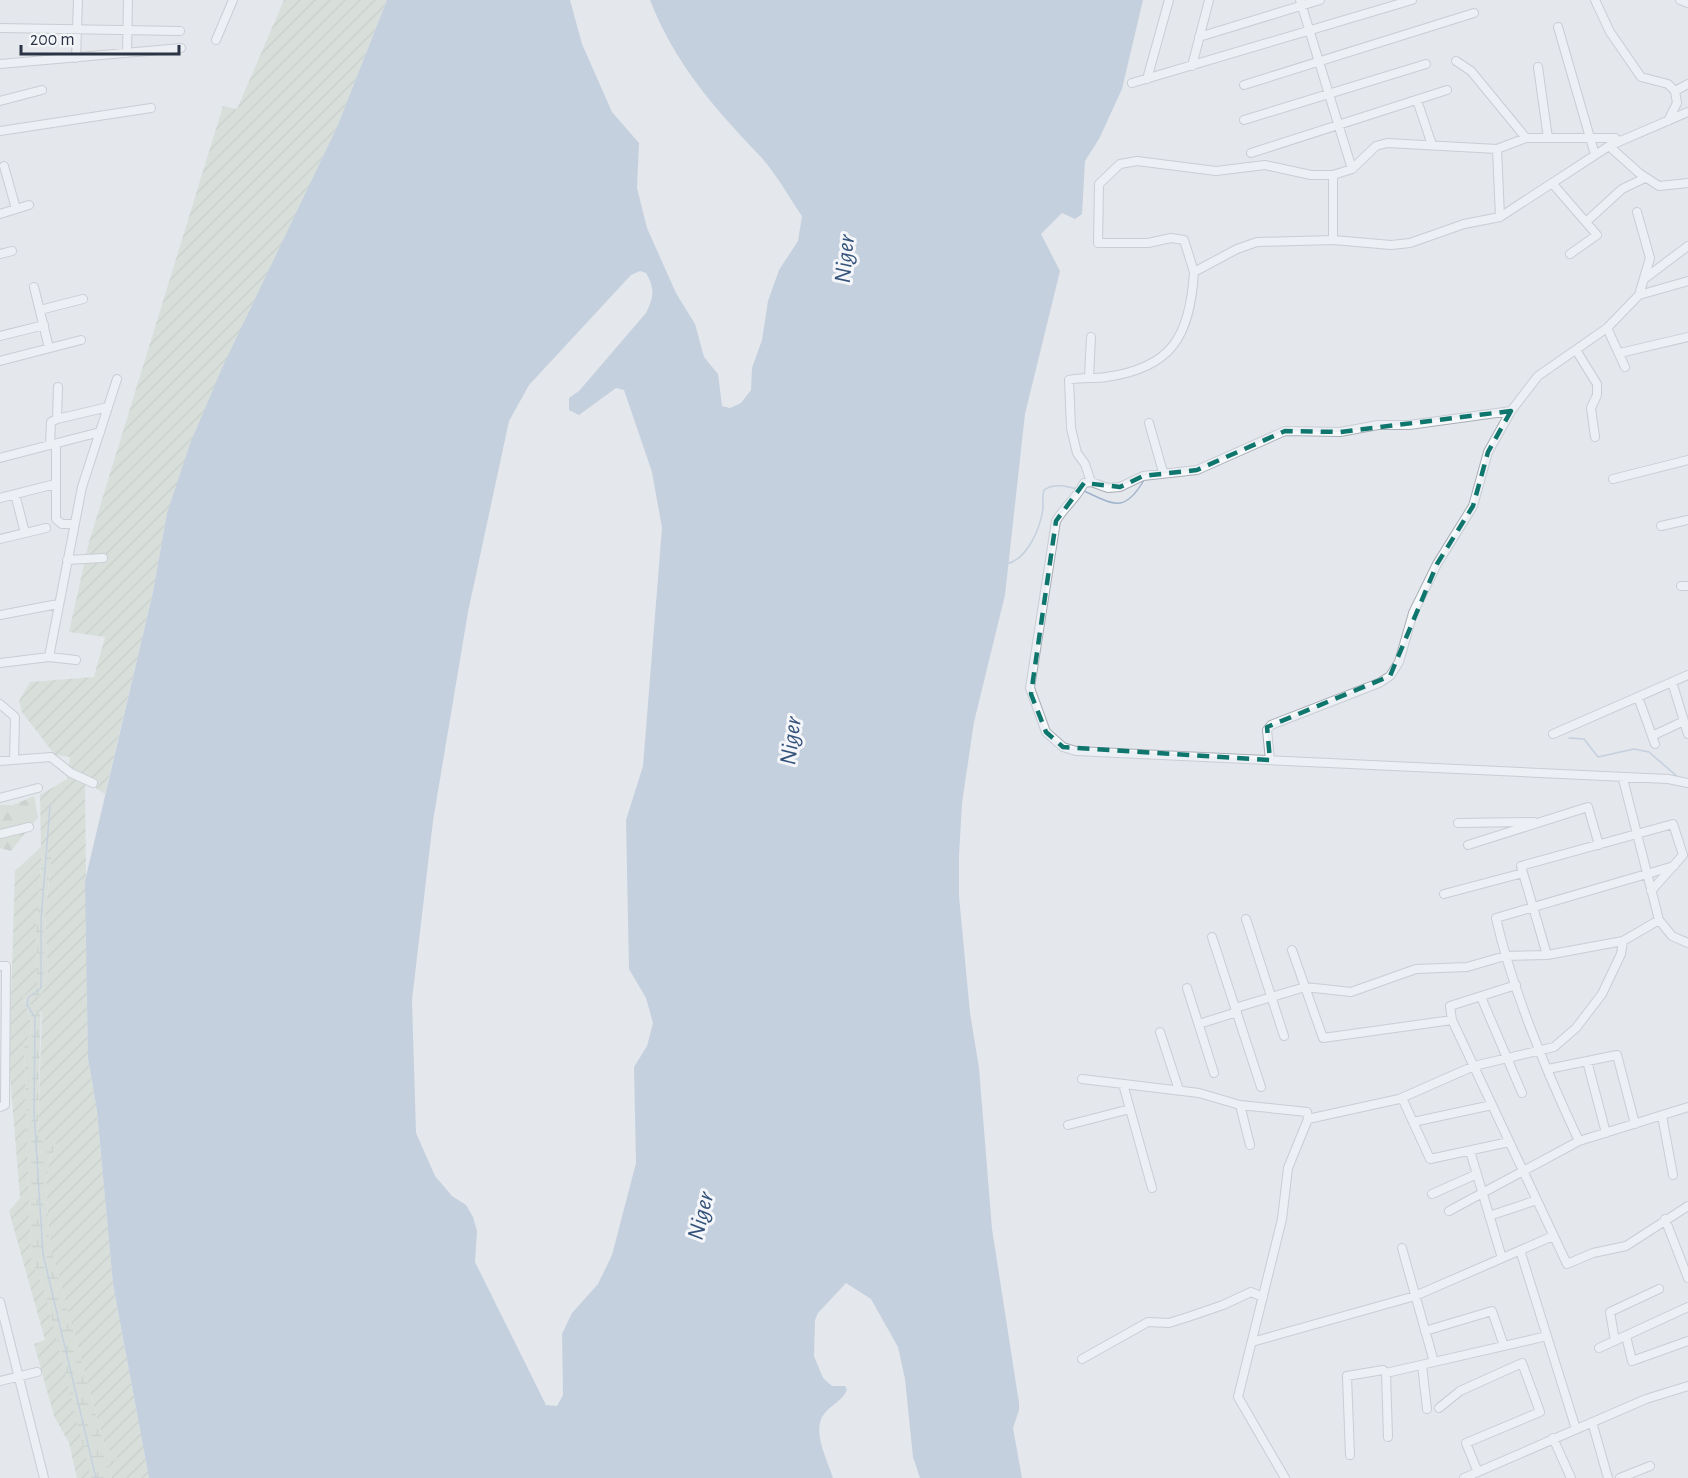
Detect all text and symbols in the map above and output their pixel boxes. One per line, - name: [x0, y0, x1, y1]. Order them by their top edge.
- scale bar: [21, 18, 178, 56]
- text: 200 m: [30, 31, 75, 49]
- water label: Niger: [831, 233, 859, 284]
- water label: Niger: [776, 714, 806, 766]
- water label: Niger: [684, 1188, 719, 1242]

